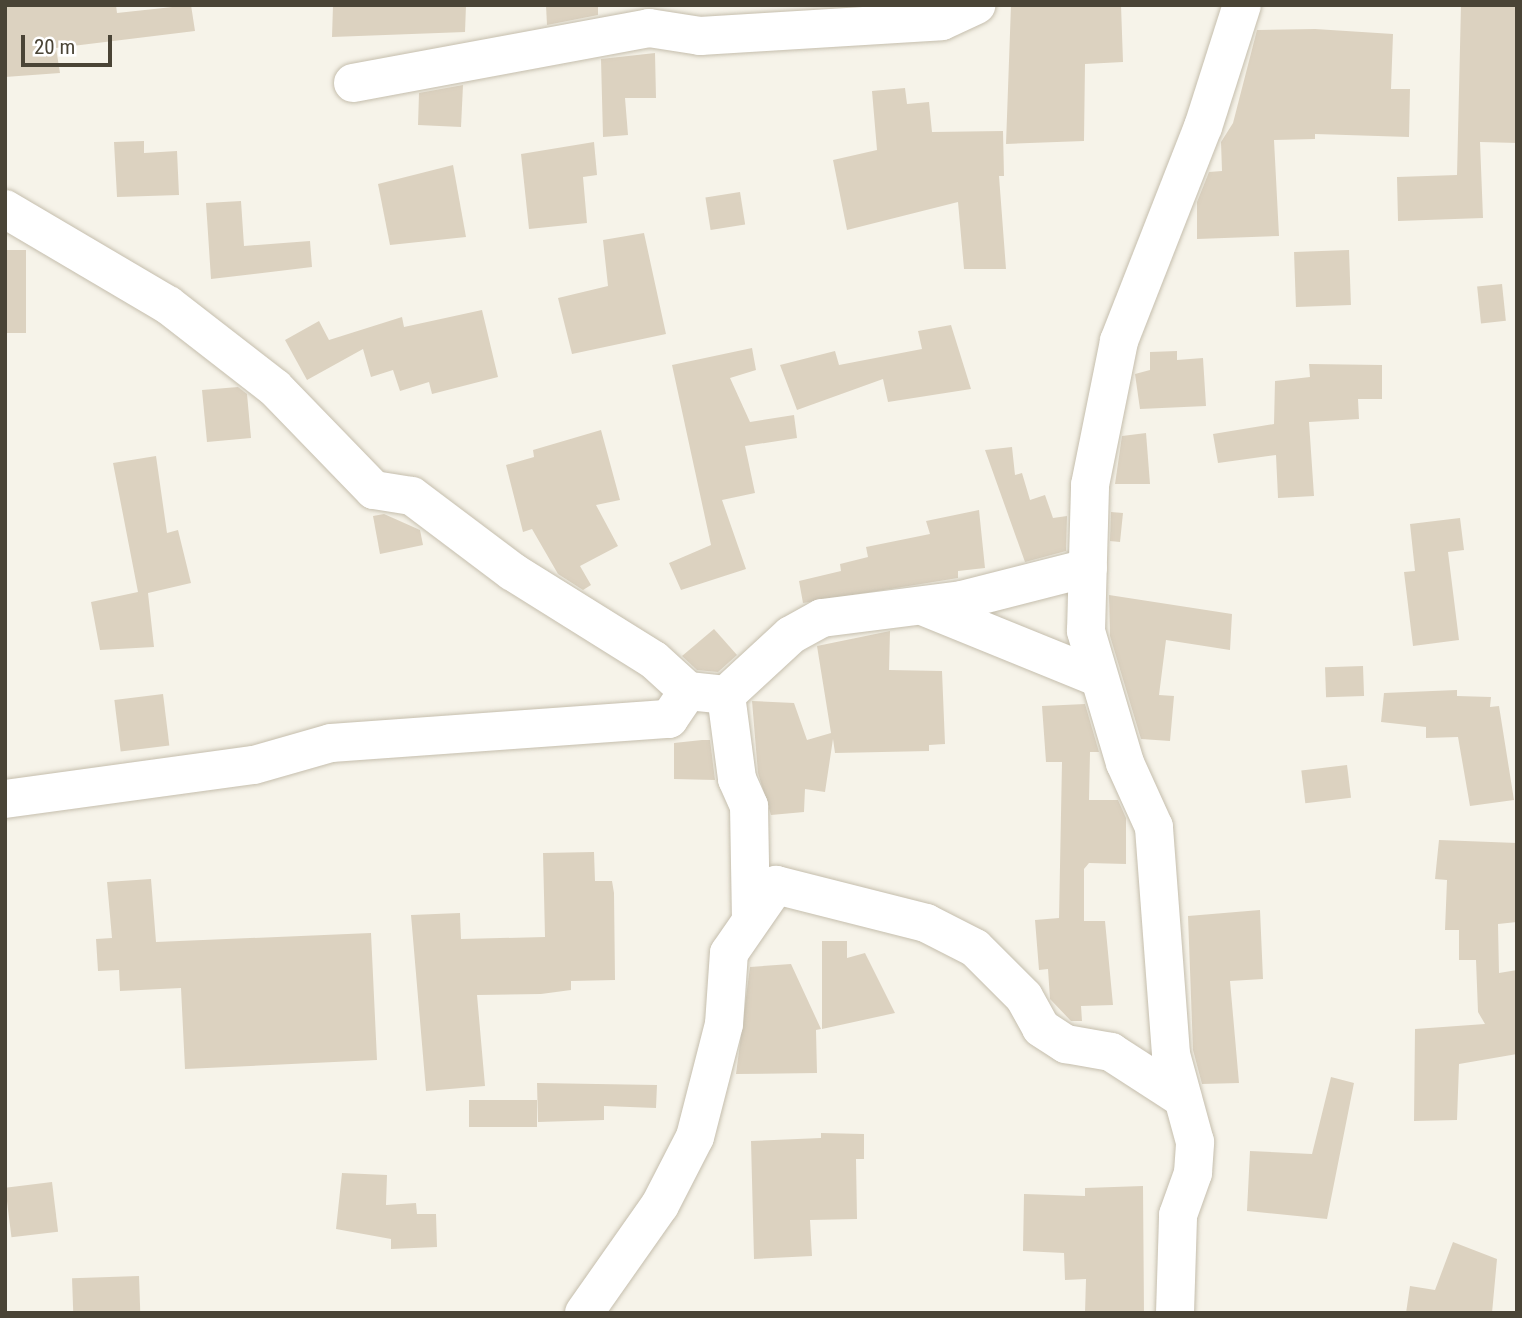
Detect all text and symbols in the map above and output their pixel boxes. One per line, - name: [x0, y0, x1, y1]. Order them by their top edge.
- scale bar: [24, 21, 116, 65]
- text: 20 m: [34, 35, 75, 59]

